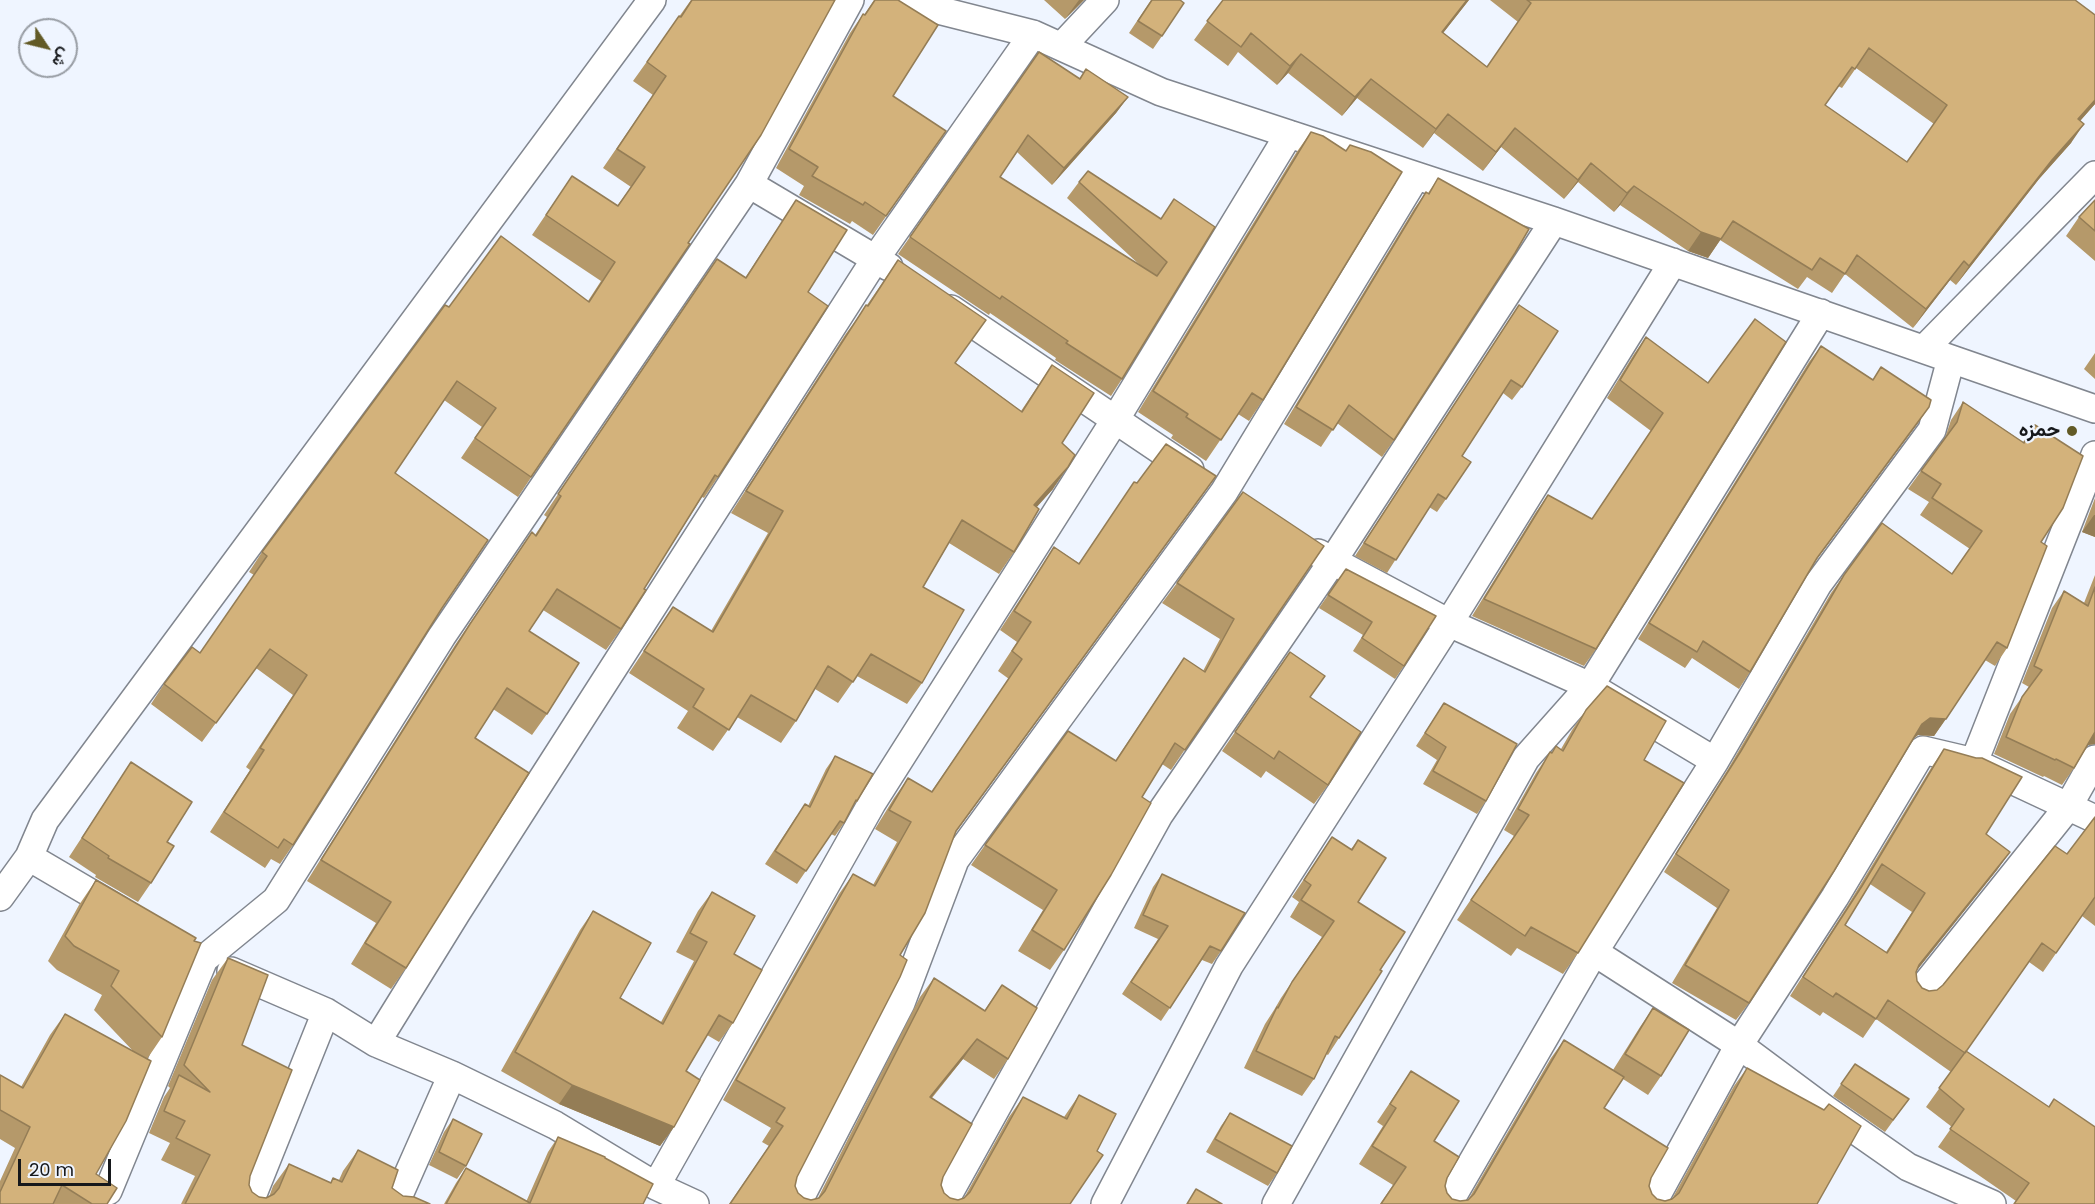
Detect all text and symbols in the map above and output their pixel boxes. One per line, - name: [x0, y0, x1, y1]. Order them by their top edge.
- north arrow: [18, 18, 78, 78]
- text: ش: [47, 43, 76, 72]
- place label: حمزه: [2019, 419, 2060, 443]
- marker: حمزه: [2065, 424, 2079, 438]
- scale bar: [21, 1147, 114, 1185]
- text: 20 m: [29, 1157, 74, 1182]

